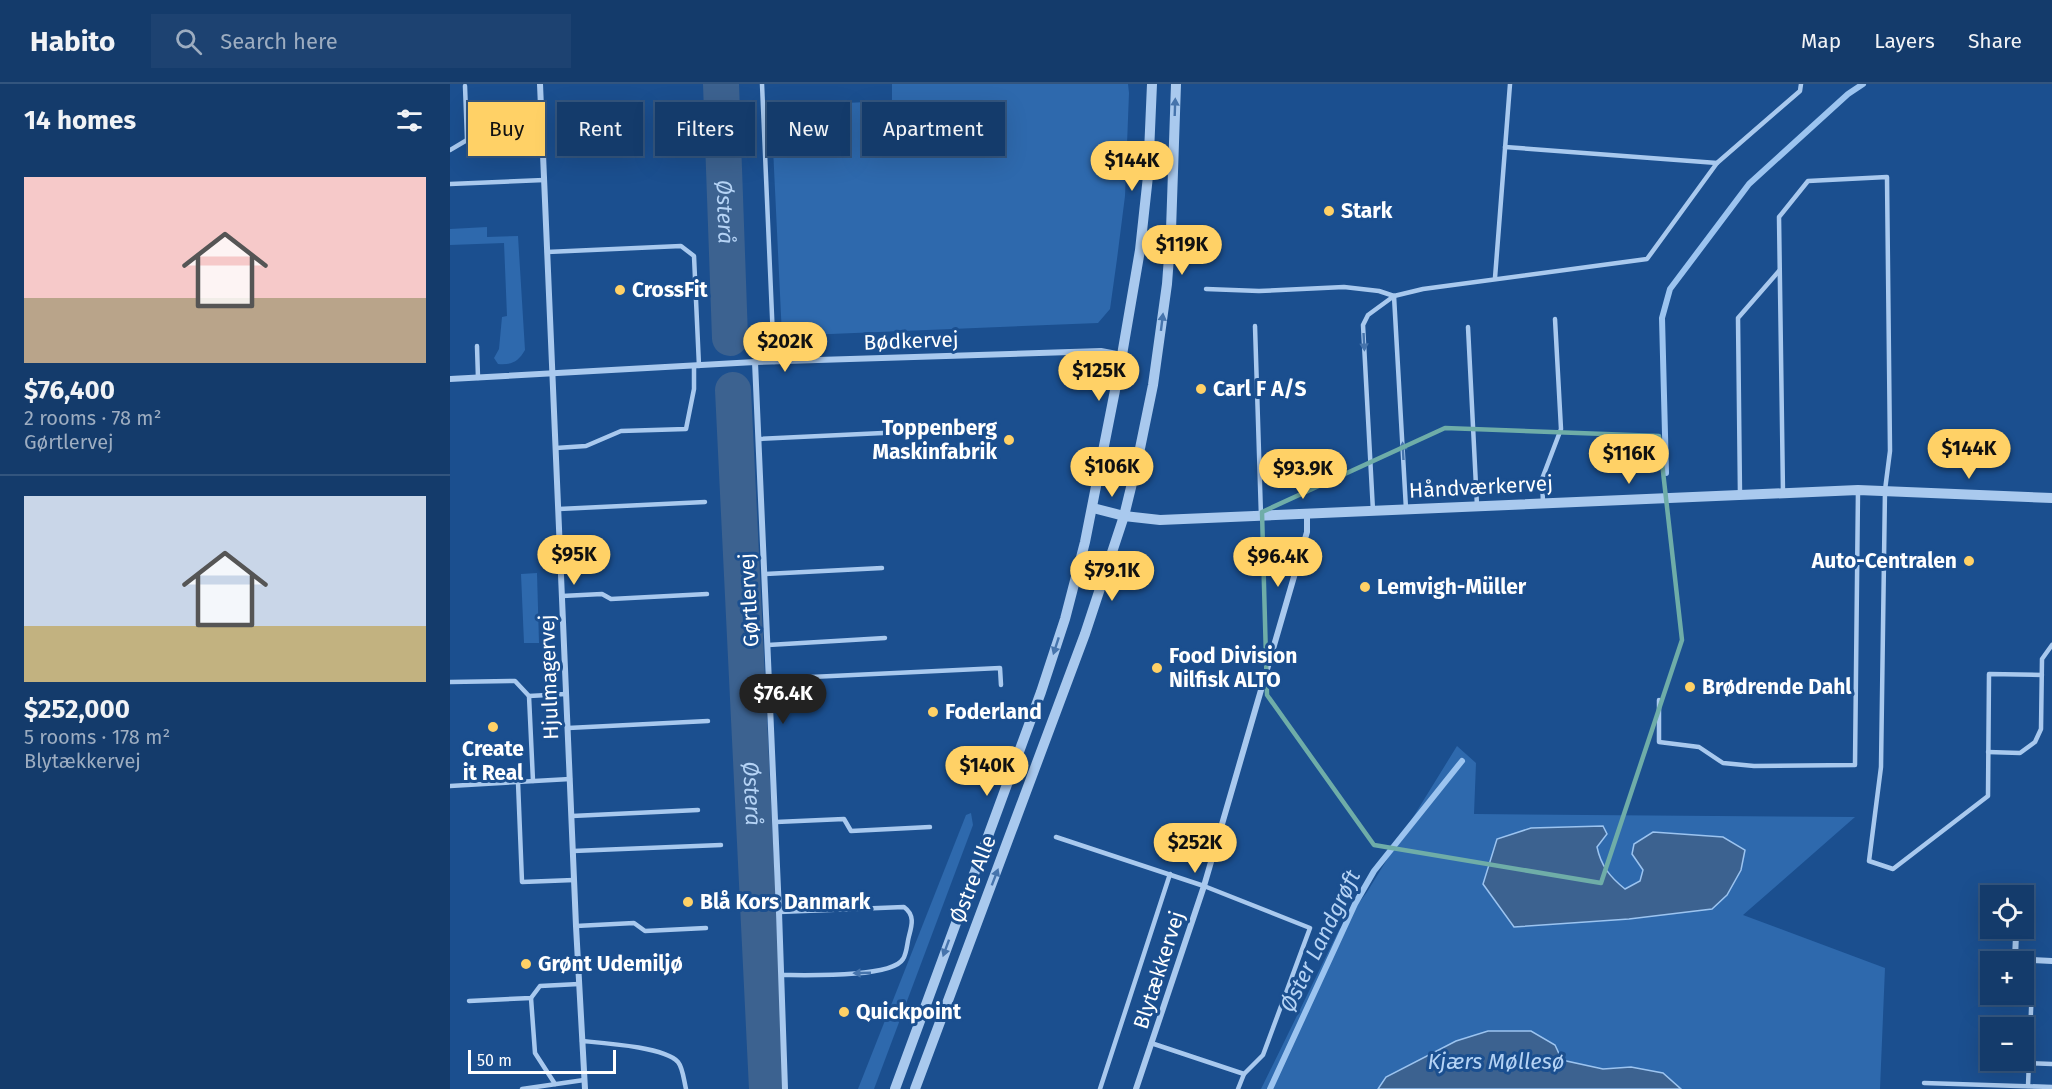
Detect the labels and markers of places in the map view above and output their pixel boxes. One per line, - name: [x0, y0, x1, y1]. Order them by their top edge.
- pin: $144K: [1090, 141, 1174, 192]
- place label: Stark: [1341, 198, 1393, 224]
- marker: Stark: [1322, 204, 1336, 218]
- pin: $119K: [1140, 225, 1224, 276]
- place label: CrossFit: [632, 277, 709, 303]
- marker: CrossFit: [613, 283, 627, 297]
- pin: $202K: [743, 322, 827, 373]
- pin: $125K: [1057, 351, 1141, 402]
- place label: Carl F A/S: [1213, 376, 1307, 402]
- marker: Carl F A/S: [1194, 382, 1208, 396]
- place label: Toppenberg Maskinfabrik: [872, 415, 997, 465]
- pin: $144K: [1927, 429, 2011, 480]
- marker: Toppenberg Maskinfabrik: [1002, 433, 1016, 447]
- pin: $116K: [1587, 434, 1671, 485]
- pin: $106K: [1070, 447, 1154, 498]
- pin: $93.9K: [1254, 449, 1352, 500]
- pin: $95K: [538, 535, 610, 586]
- pin: $96.4K: [1229, 537, 1327, 588]
- place label: Auto-Centralen: [1811, 548, 1957, 574]
- pin: $79.1K: [1063, 551, 1161, 602]
- marker: Auto-Centralen: [1962, 554, 1976, 568]
- place label: Lemvigh-Müller: [1377, 574, 1527, 600]
- marker: Lemvigh-Müller: [1358, 580, 1372, 594]
- place label: Food Division Nilfisk ALTO: [1169, 643, 1297, 693]
- marker: Food Division Nilfisk ALTO: [1150, 661, 1164, 675]
- pin: $76.4K: [734, 674, 832, 725]
- place label: Brødrende Dahl: [1702, 674, 1852, 700]
- marker: Brødrende Dahl: [1683, 680, 1697, 694]
- place label: Foderland: [945, 699, 1042, 725]
- marker: Foderland: [926, 705, 940, 719]
- marker: Create it Real: [486, 720, 500, 734]
- place label: Create it Real: [462, 736, 524, 786]
- pin: $140K: [945, 746, 1029, 797]
- pin: $252K: [1153, 823, 1237, 874]
- place label: Blå Kors Danmark: [700, 889, 871, 915]
- marker: Blå Kors Danmark: [681, 895, 695, 909]
- place label: Grønt Udemiljø: [538, 951, 683, 977]
- marker: Grønt Udemiljø: [519, 957, 533, 971]
- place label: Quickpoint: [856, 999, 962, 1025]
- marker: Quickpoint: [837, 1005, 851, 1019]

